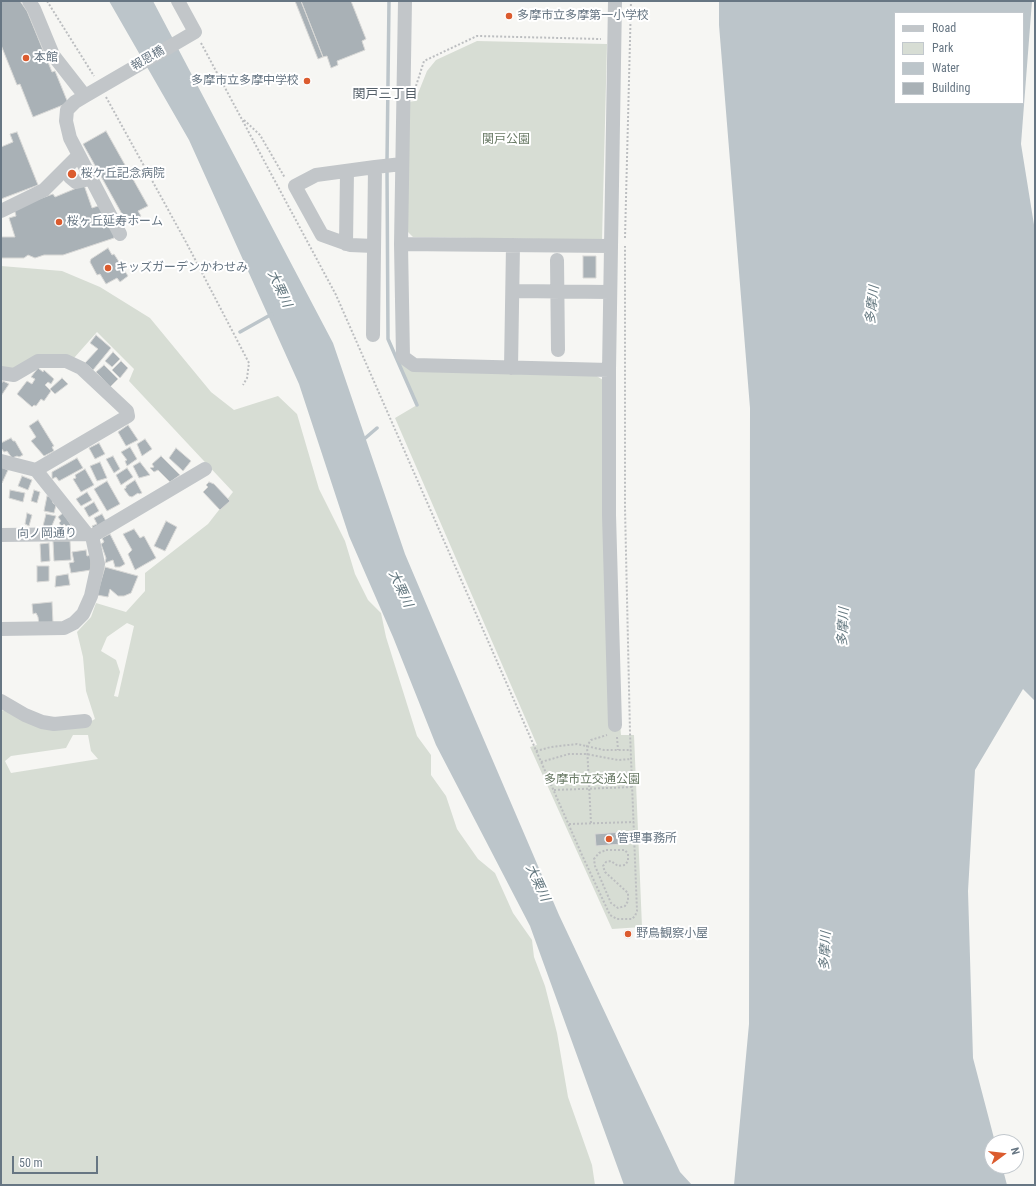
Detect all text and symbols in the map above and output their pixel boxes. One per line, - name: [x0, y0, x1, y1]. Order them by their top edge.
- place label: 多摩市立多摩第一小学校: [517, 9, 649, 23]
- marker: 多摩市立多摩第一小学校: [504, 11, 514, 21]
- legend: [894, 12, 1024, 104]
- text: Road: [932, 21, 956, 35]
- text: Park: [932, 41, 953, 55]
- street label: 報恩橋: [129, 44, 167, 74]
- place label: 本館: [34, 51, 58, 65]
- marker: 本館: [21, 53, 31, 63]
- text: Water: [932, 61, 960, 75]
- place label: 多摩市立多摩中学校: [191, 74, 299, 88]
- marker: 多摩市立多摩中学校: [302, 76, 312, 86]
- text: Building: [932, 81, 970, 95]
- district label: 関戸三丁目: [353, 87, 417, 103]
- park label: 関戸公園: [482, 133, 530, 147]
- place label: 桜ケ丘記念病院: [81, 167, 165, 181]
- marker: 桜ケ丘記念病院: [66, 168, 78, 180]
- place label: 桜ヶ丘延寿ホーム: [67, 215, 163, 229]
- marker: 桜ヶ丘延寿ホーム: [54, 217, 64, 227]
- place label: キッズガーデンかわせみ: [116, 261, 248, 275]
- marker: キッズガーデンかわせみ: [103, 263, 113, 273]
- water label: 大栗川: [264, 268, 294, 310]
- water label: 多摩川: [863, 285, 883, 325]
- street label: 向ノ岡通り: [17, 526, 77, 542]
- water label: 大栗川: [385, 568, 415, 610]
- water label: 多摩川: [835, 607, 853, 647]
- park label: 多摩市立交通公園: [544, 773, 640, 787]
- place label: 管理事務所: [617, 832, 677, 846]
- marker: 管理事務所: [604, 834, 614, 844]
- water label: 大栗川: [522, 862, 552, 904]
- place label: 野鳥観察小屋: [636, 927, 708, 941]
- marker: 野鳥観察小屋: [623, 929, 633, 939]
- water label: 多摩川: [817, 931, 835, 971]
- north arrow: [984, 1134, 1024, 1174]
- text: N: [1008, 1146, 1022, 1156]
- scale bar: [14, 1148, 100, 1174]
- text: 50 m: [19, 1156, 43, 1170]

